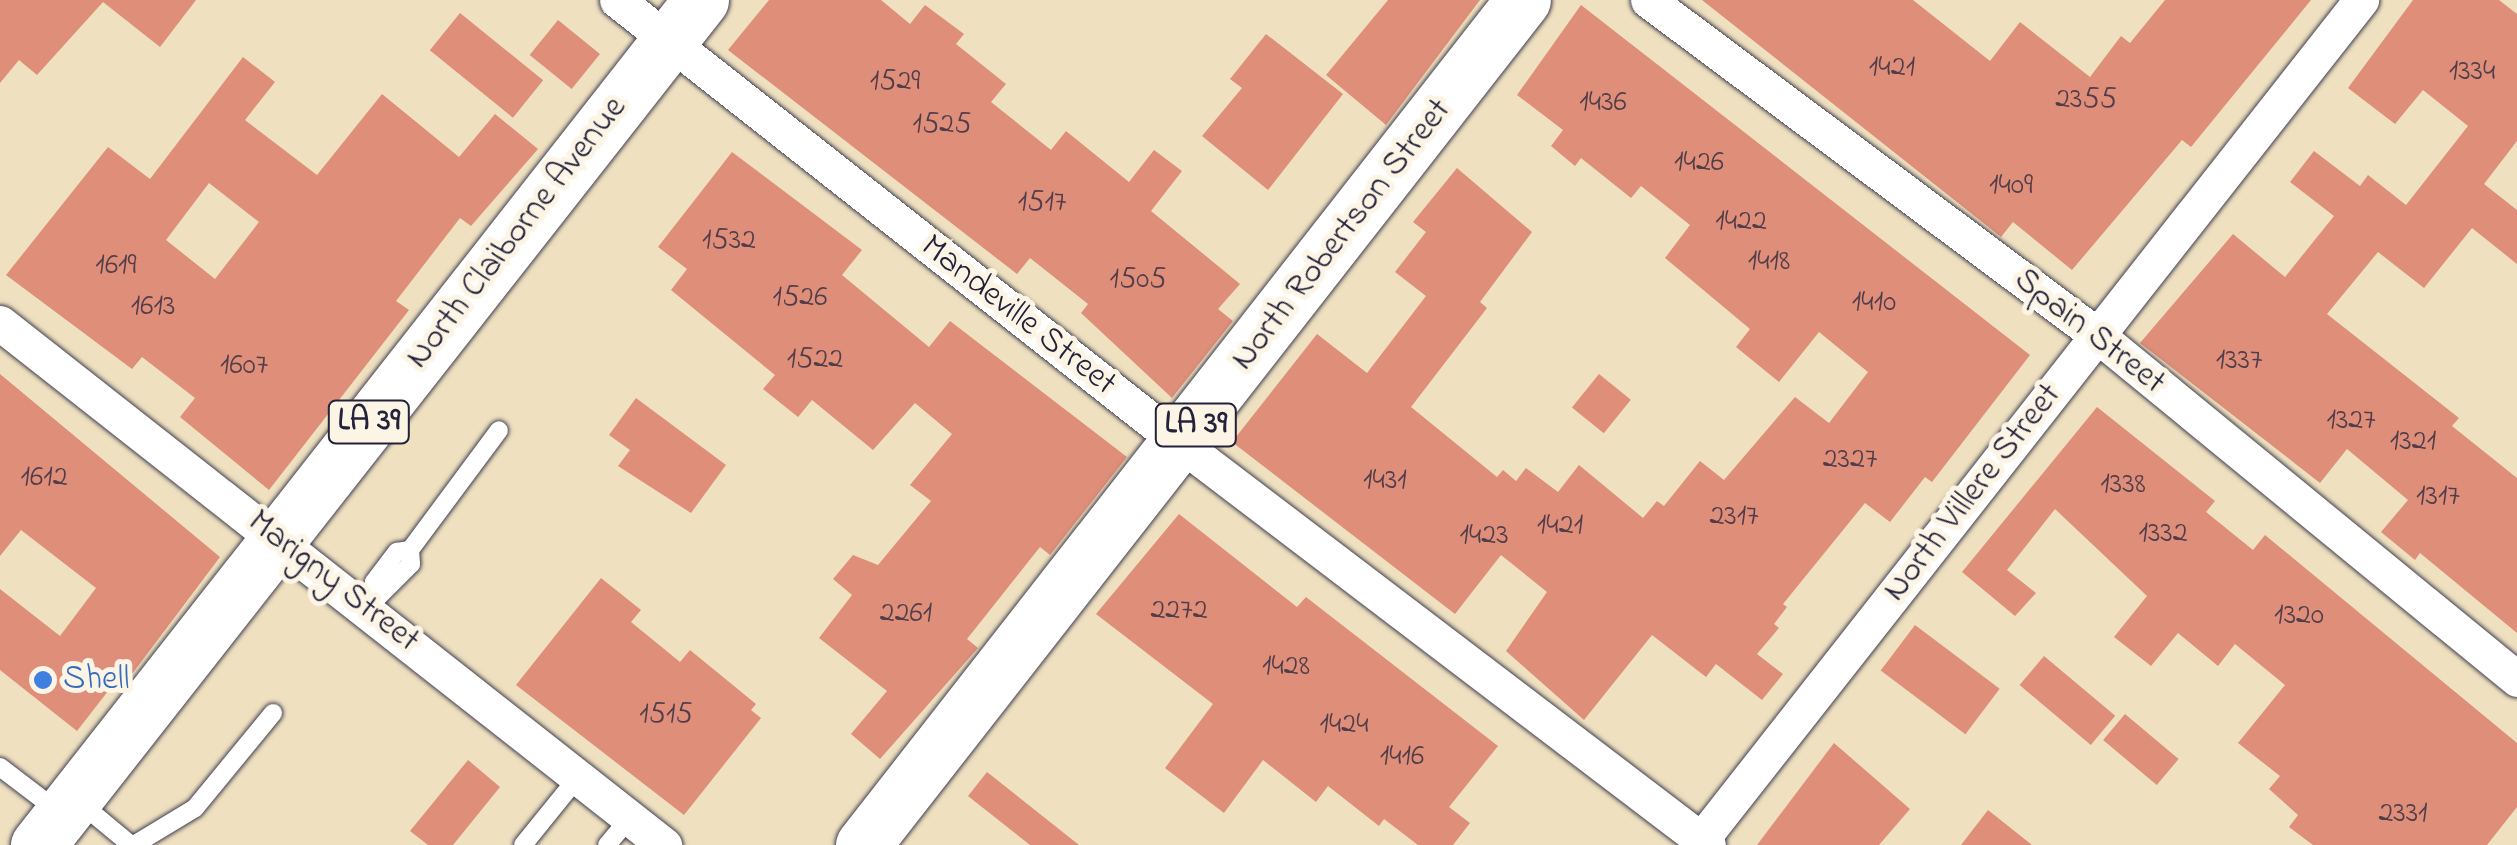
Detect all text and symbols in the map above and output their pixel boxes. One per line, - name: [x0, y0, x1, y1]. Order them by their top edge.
- house number: 1421: [1869, 50, 1915, 86]
- house number: 1334: [2449, 54, 2495, 90]
- house number: 1529: [870, 64, 920, 100]
- house number: 2355: [2055, 82, 2117, 118]
- house number: 1436: [1579, 85, 1627, 121]
- street label: North Claiborne Avenue: [398, 88, 636, 378]
- street label: North Robertson Street: [1223, 91, 1461, 379]
- house number: 1525: [913, 107, 971, 143]
- house number: 1426: [1674, 145, 1724, 181]
- house number: 1409: [1989, 168, 2033, 204]
- house number: 1517: [1018, 185, 1066, 221]
- house number: 1422: [1715, 204, 1767, 240]
- house number: 1532: [702, 223, 756, 259]
- street label: Mandeville Street: [912, 227, 1124, 405]
- house number: 1418: [1748, 244, 1790, 280]
- house number: 1619: [95, 248, 137, 284]
- street label: Spain Street: [2005, 260, 2173, 404]
- house number: 1505: [1110, 262, 1166, 298]
- house number: 1526: [773, 280, 827, 316]
- house number: 1410: [1852, 285, 1896, 321]
- house number: 1613: [131, 289, 175, 325]
- house number: 1522: [787, 342, 843, 378]
- house number: 1337: [2216, 343, 2262, 379]
- house number: 1607: [220, 348, 268, 384]
- street label: North Villere Street: [1875, 376, 2071, 610]
- road number: LA 39: [326, 395, 412, 449]
- road number: LA 39: [1154, 398, 1238, 452]
- house number: 1327: [2326, 403, 2376, 439]
- house number: 1321: [2390, 424, 2436, 460]
- house number: 2327: [1823, 442, 1877, 478]
- house number: 1612: [20, 460, 68, 496]
- house number: 1431: [1363, 463, 1407, 499]
- house number: 1338: [2100, 467, 2146, 503]
- house number: 1317: [2416, 479, 2460, 515]
- house number: 2317: [1709, 499, 1759, 535]
- street label: Marigny Street: [239, 502, 427, 662]
- house number: 1421: [1537, 508, 1583, 544]
- house number: 1332: [2138, 516, 2188, 552]
- house number: 1423: [1459, 518, 1509, 554]
- house number: 2272: [1150, 593, 1208, 629]
- house number: 2261: [880, 596, 932, 632]
- house number: 1320: [2274, 598, 2324, 634]
- house number: 1428: [1262, 649, 1310, 685]
- place label: Shell: [63, 659, 130, 701]
- marker: Shell: [32, 669, 54, 691]
- house number: 1515: [639, 697, 693, 733]
- house number: 1424: [1319, 707, 1369, 743]
- house number: 1416: [1380, 739, 1424, 775]
- house number: 2331: [2378, 796, 2428, 832]

